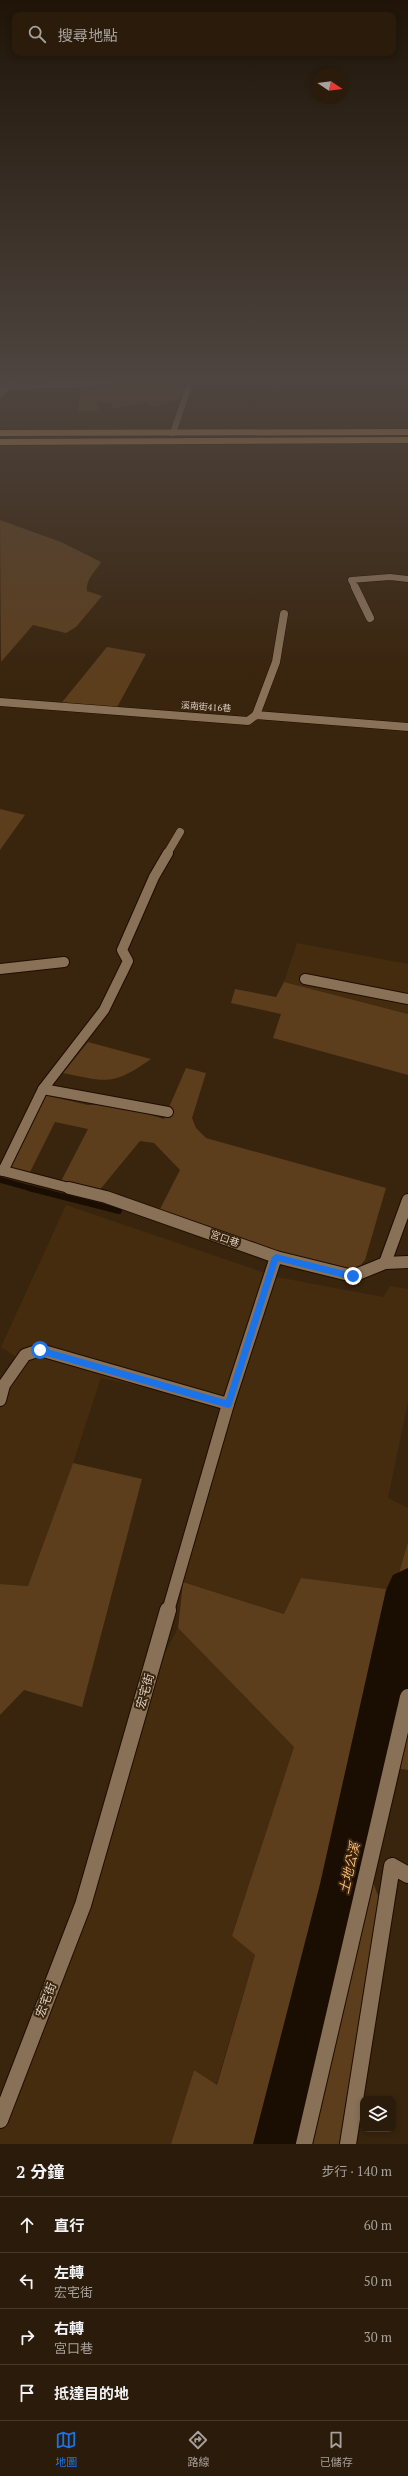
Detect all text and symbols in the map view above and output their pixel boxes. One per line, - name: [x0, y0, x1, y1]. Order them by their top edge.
- search box: [12, 12, 396, 56]
- icon: search: [26, 23, 48, 45]
- text: 搜尋地點: [58, 25, 118, 45]
- north arrow: [312, 68, 348, 104]
- street label: 溪南街416巷: [180, 699, 232, 715]
- street label: 宮口巷: [209, 1227, 241, 1250]
- route end: [344, 1267, 362, 1285]
- route start: [31, 1341, 49, 1359]
- street label: 宏宅街: [132, 1671, 157, 1710]
- water label: 土地公溪: [334, 1839, 364, 1895]
- street label: 宏宅街: [32, 1980, 59, 2019]
- map controls: [360, 2096, 396, 2132]
- button: layers: [360, 2096, 396, 2132]
- text: 2 分鐘: [16, 2160, 64, 2183]
- text: 步行 · 140 m: [321, 2162, 392, 2180]
- icon: ahead: [16, 2214, 38, 2236]
- text: 直行: [54, 2215, 84, 2235]
- text: 60 m: [364, 2216, 392, 2234]
- text: 左轉: [54, 2262, 84, 2282]
- icon: left: [16, 2270, 38, 2292]
- text: 50 m: [364, 2272, 392, 2290]
- text: 宏宅街: [54, 2283, 93, 2301]
- text: 右轉: [54, 2318, 84, 2338]
- icon: right: [16, 2326, 38, 2348]
- text: 30 m: [364, 2328, 392, 2346]
- text: 宮口巷: [54, 2339, 93, 2357]
- icon: arrive: [16, 2382, 38, 2404]
- text: 抵達目的地: [54, 2383, 129, 2403]
- tab: 地圖: [55, 2429, 77, 2469]
- tab: 路線: [187, 2429, 209, 2469]
- tab: 已儲存: [320, 2429, 353, 2469]

